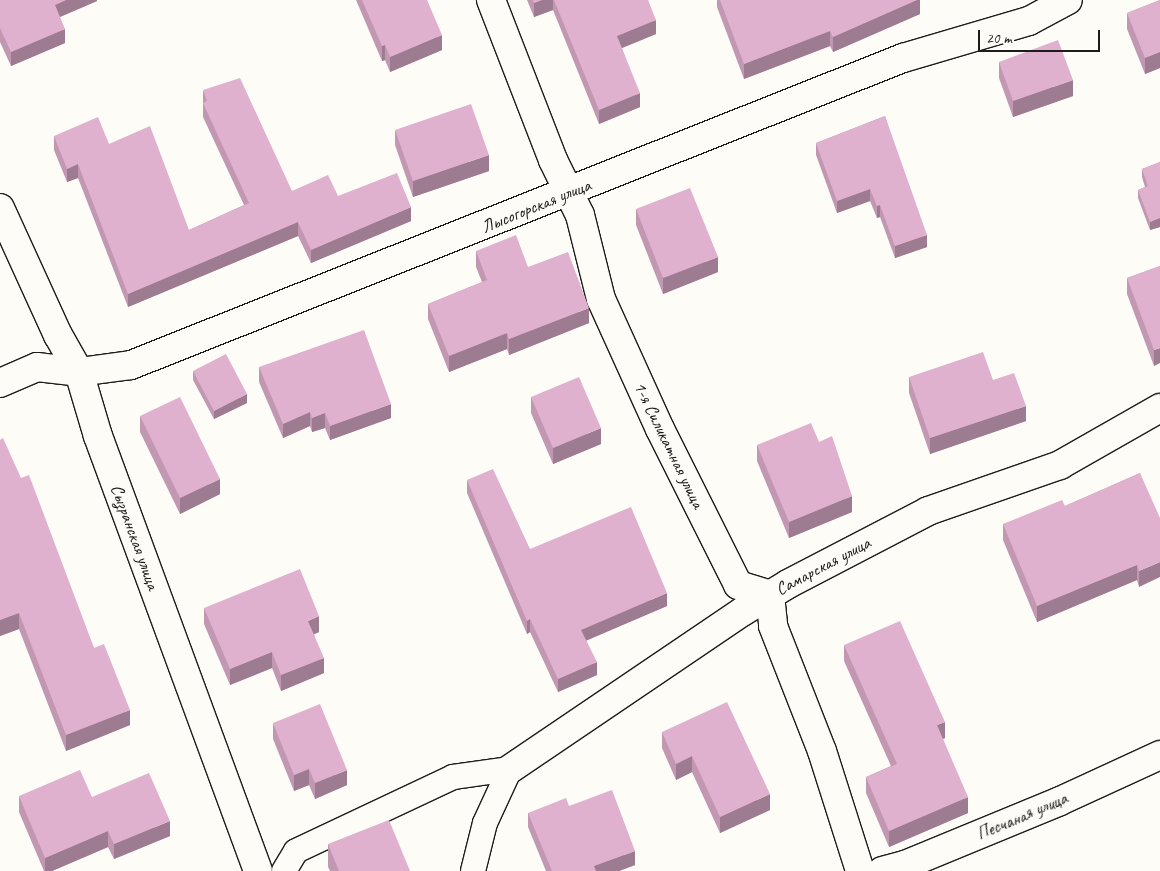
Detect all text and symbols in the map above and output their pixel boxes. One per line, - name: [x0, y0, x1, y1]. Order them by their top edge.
- scale bar: [980, 20, 1102, 52]
- text: 20 m: [986, 29, 1012, 48]
- street label: Лысогорская улица: [478, 174, 594, 238]
- street label: 1-я Силикатная улица: [629, 378, 709, 512]
- street label: Сызранская улица: [106, 481, 164, 593]
- street label: Самарская улица: [771, 532, 875, 600]
- street label: Песчаная улица: [973, 787, 1071, 845]

